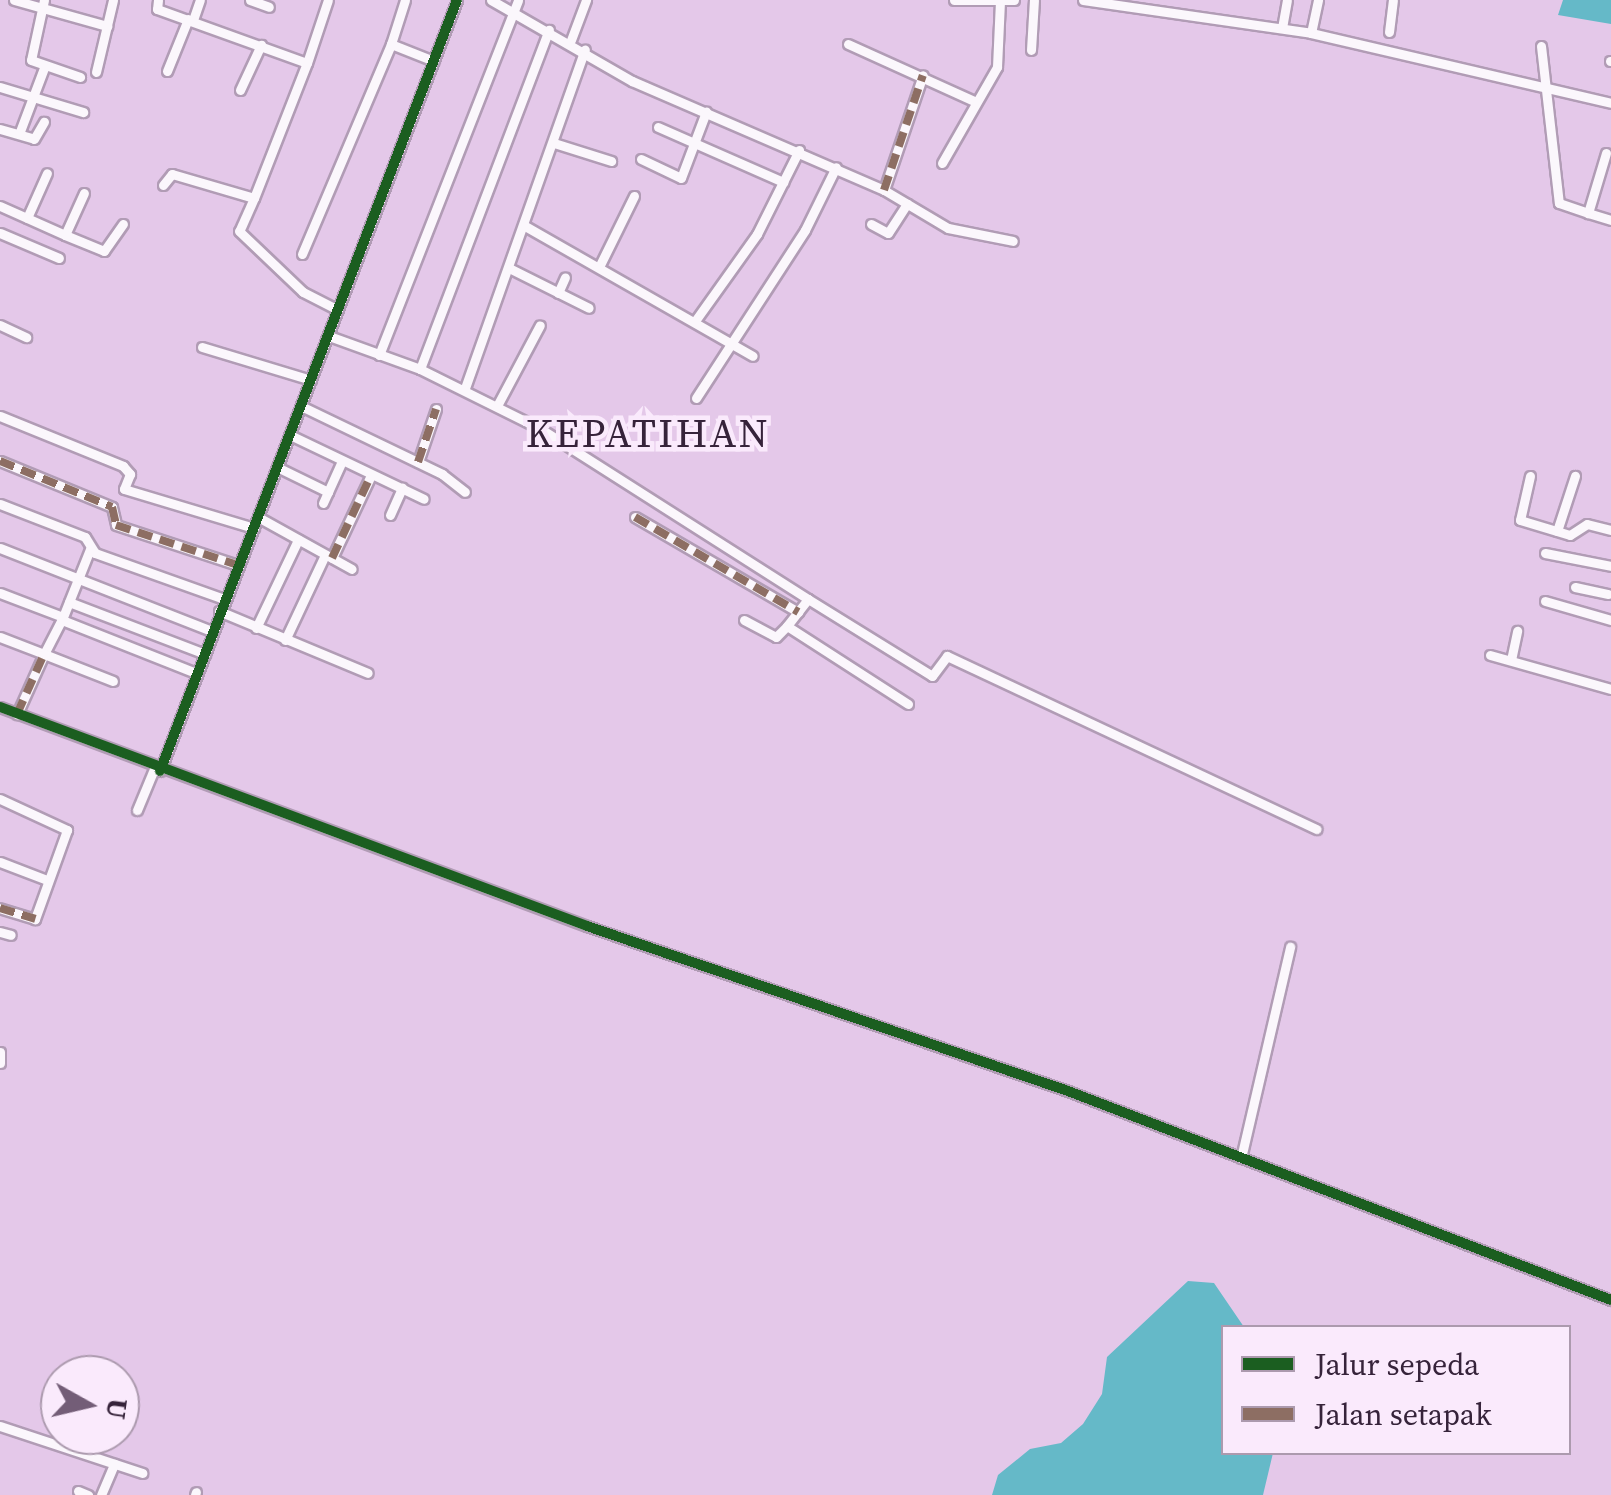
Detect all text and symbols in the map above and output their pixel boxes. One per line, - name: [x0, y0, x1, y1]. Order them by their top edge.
- district label: KEPATIHAN: [526, 409, 770, 457]
- legend: [1221, 1325, 1571, 1455]
- text: Jalur sepeda: [1315, 1344, 1479, 1385]
- north arrow: [40, 1355, 140, 1455]
- text: Jalan setapak: [1315, 1394, 1492, 1435]
- text: U: [97, 1396, 138, 1422]

